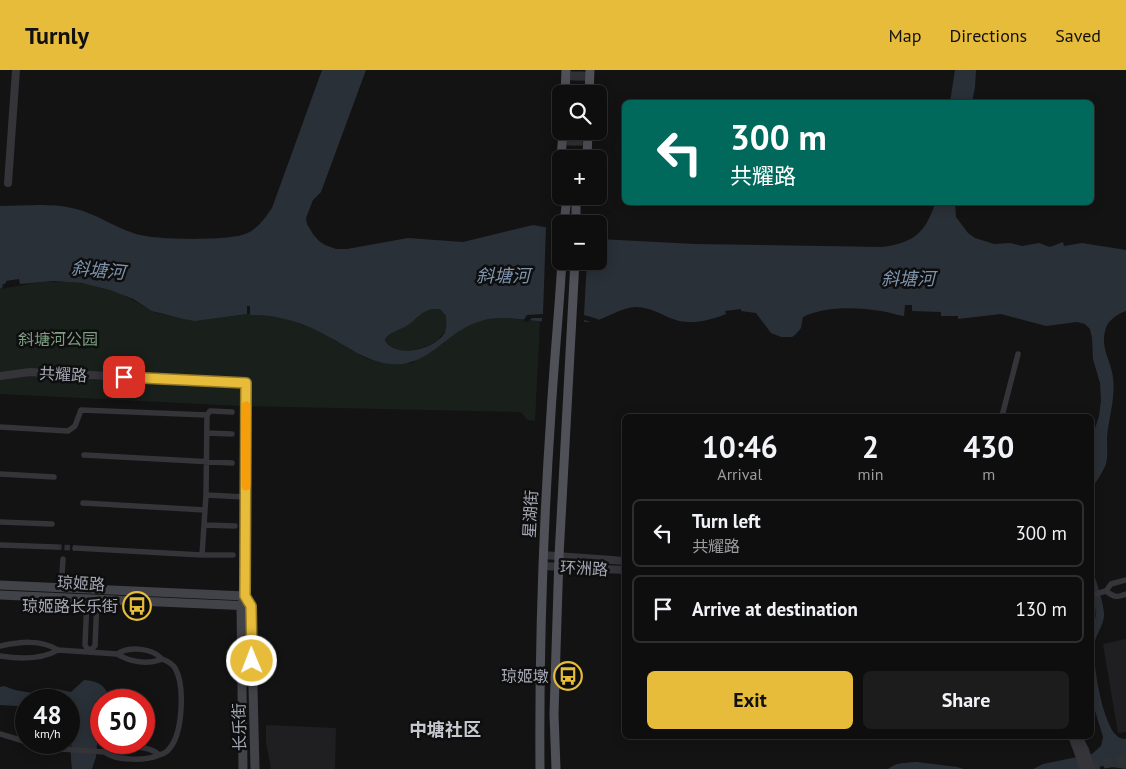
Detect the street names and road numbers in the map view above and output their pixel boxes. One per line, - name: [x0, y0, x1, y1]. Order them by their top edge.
- street label: 共耀路: [39, 363, 87, 385]
- street label: 星湖街: [519, 490, 541, 538]
- street label: 环洲路: [560, 557, 608, 579]
- street label: 琼姬路: [57, 572, 105, 594]
- street label: 长乐街: [229, 703, 249, 751]

